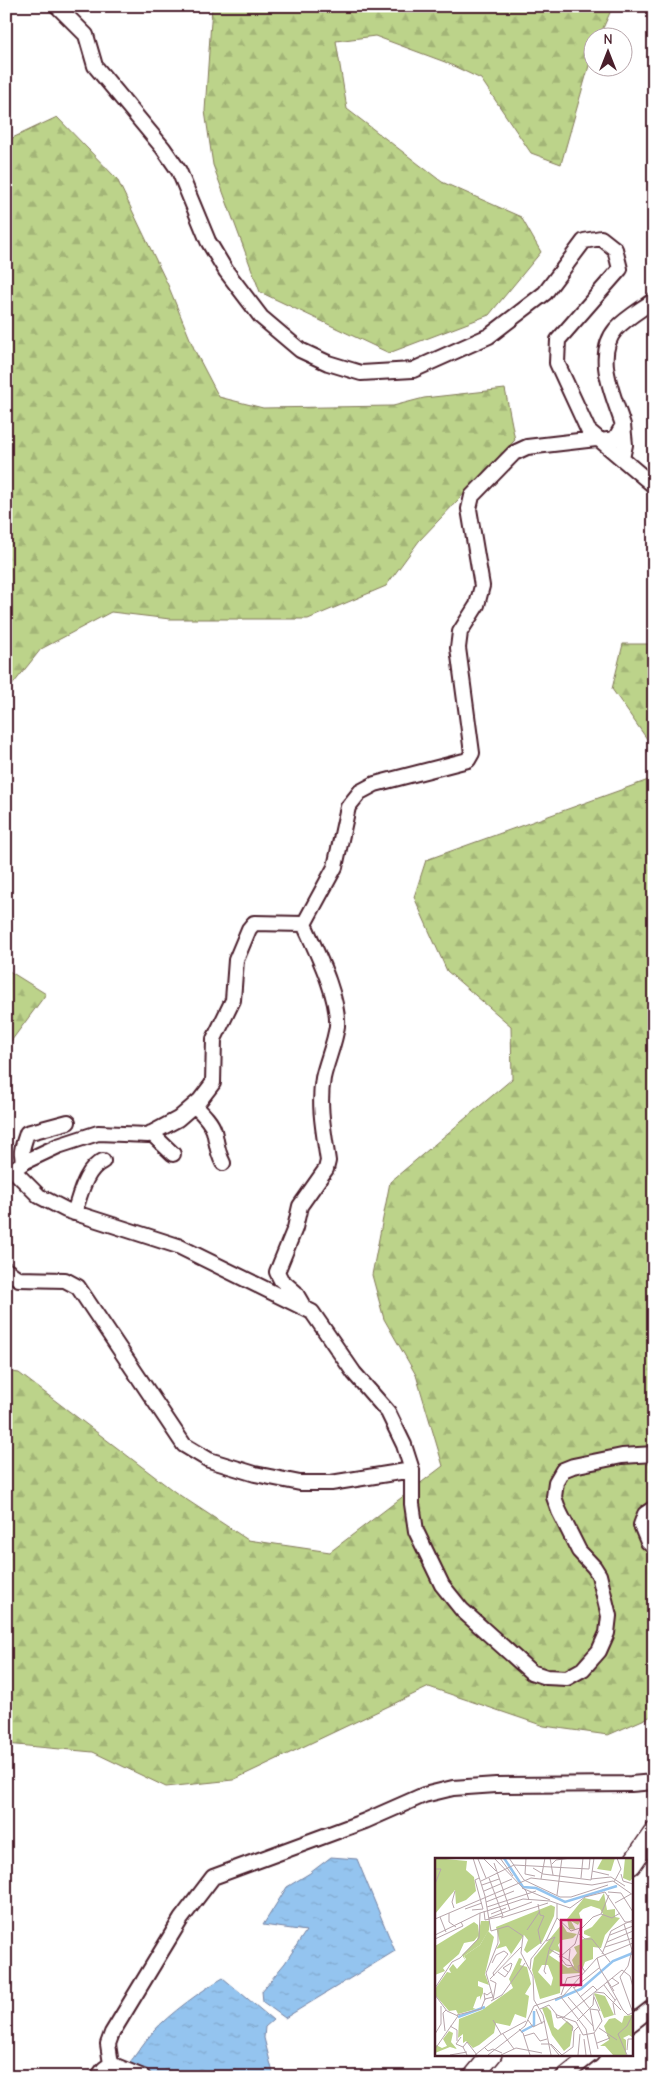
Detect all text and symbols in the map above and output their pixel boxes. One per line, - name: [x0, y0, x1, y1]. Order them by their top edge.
- north arrow: [582, 28, 632, 78]
- text: N: [603, 31, 613, 48]
- inset map: [435, 1858, 632, 2056]

